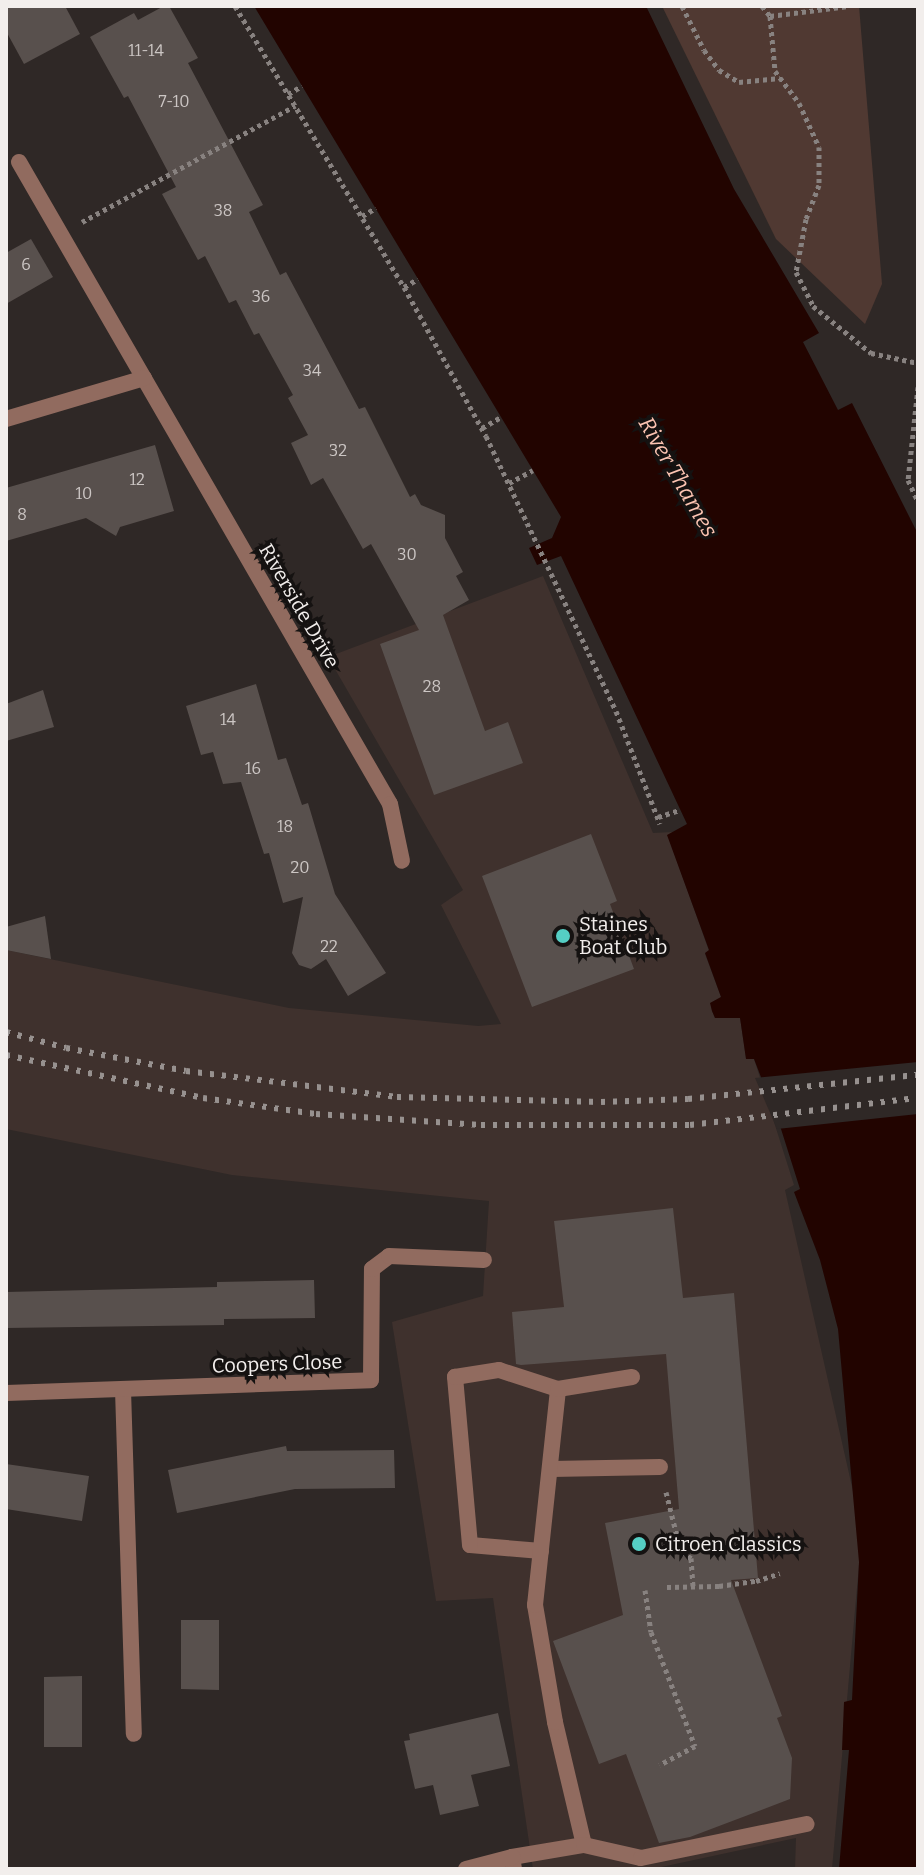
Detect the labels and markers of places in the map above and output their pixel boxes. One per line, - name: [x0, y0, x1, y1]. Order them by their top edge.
- place label: Staines Boat Club: [579, 912, 667, 959]
- marker: Staines Boat Club: [554, 927, 572, 945]
- place label: Citroen Classics: [655, 1532, 802, 1556]
- marker: Citroen Classics: [630, 1535, 648, 1553]

